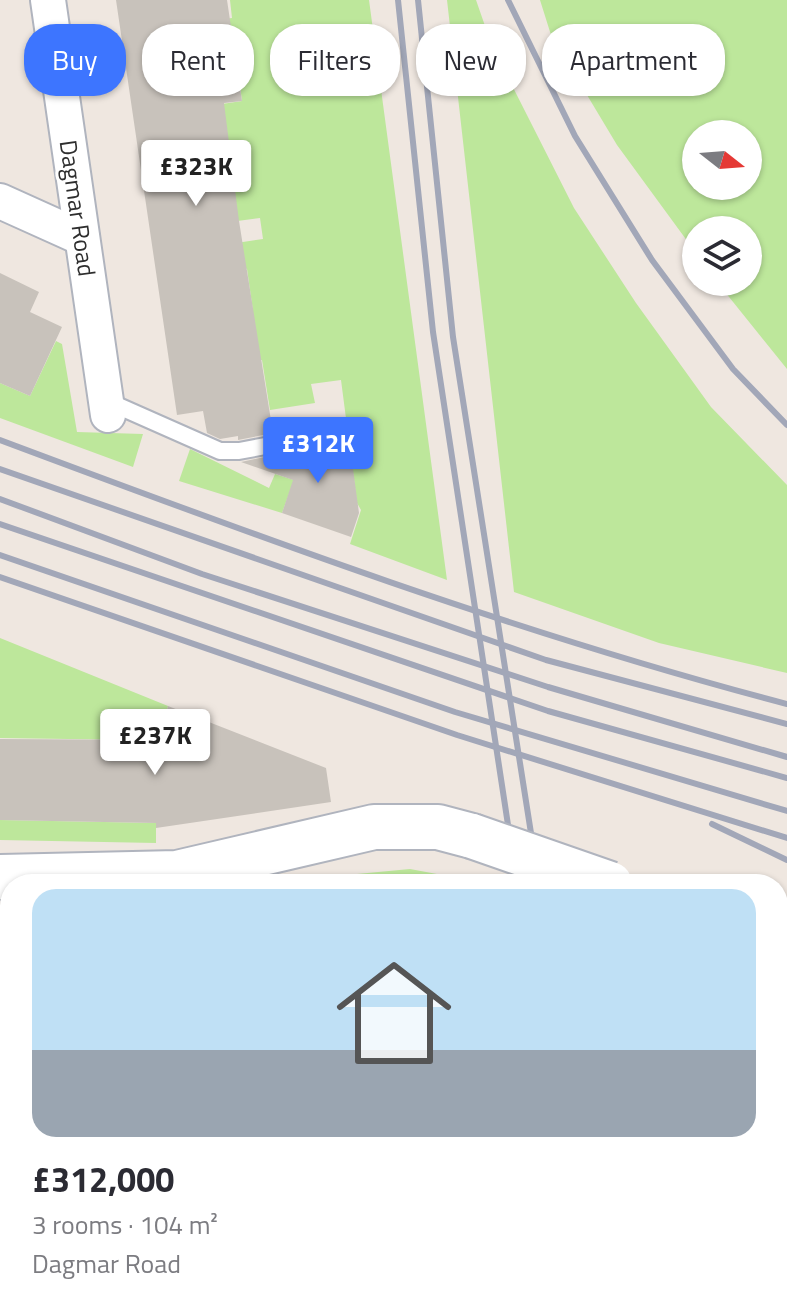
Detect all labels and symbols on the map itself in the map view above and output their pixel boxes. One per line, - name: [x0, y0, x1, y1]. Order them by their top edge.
- north arrow: [682, 120, 762, 200]
- street label: Dagmar Road: [51, 137, 105, 279]
- pin: £323K: [140, 140, 252, 208]
- pin: £312K: [262, 417, 374, 485]
- pin: £237K: [99, 709, 211, 777]

